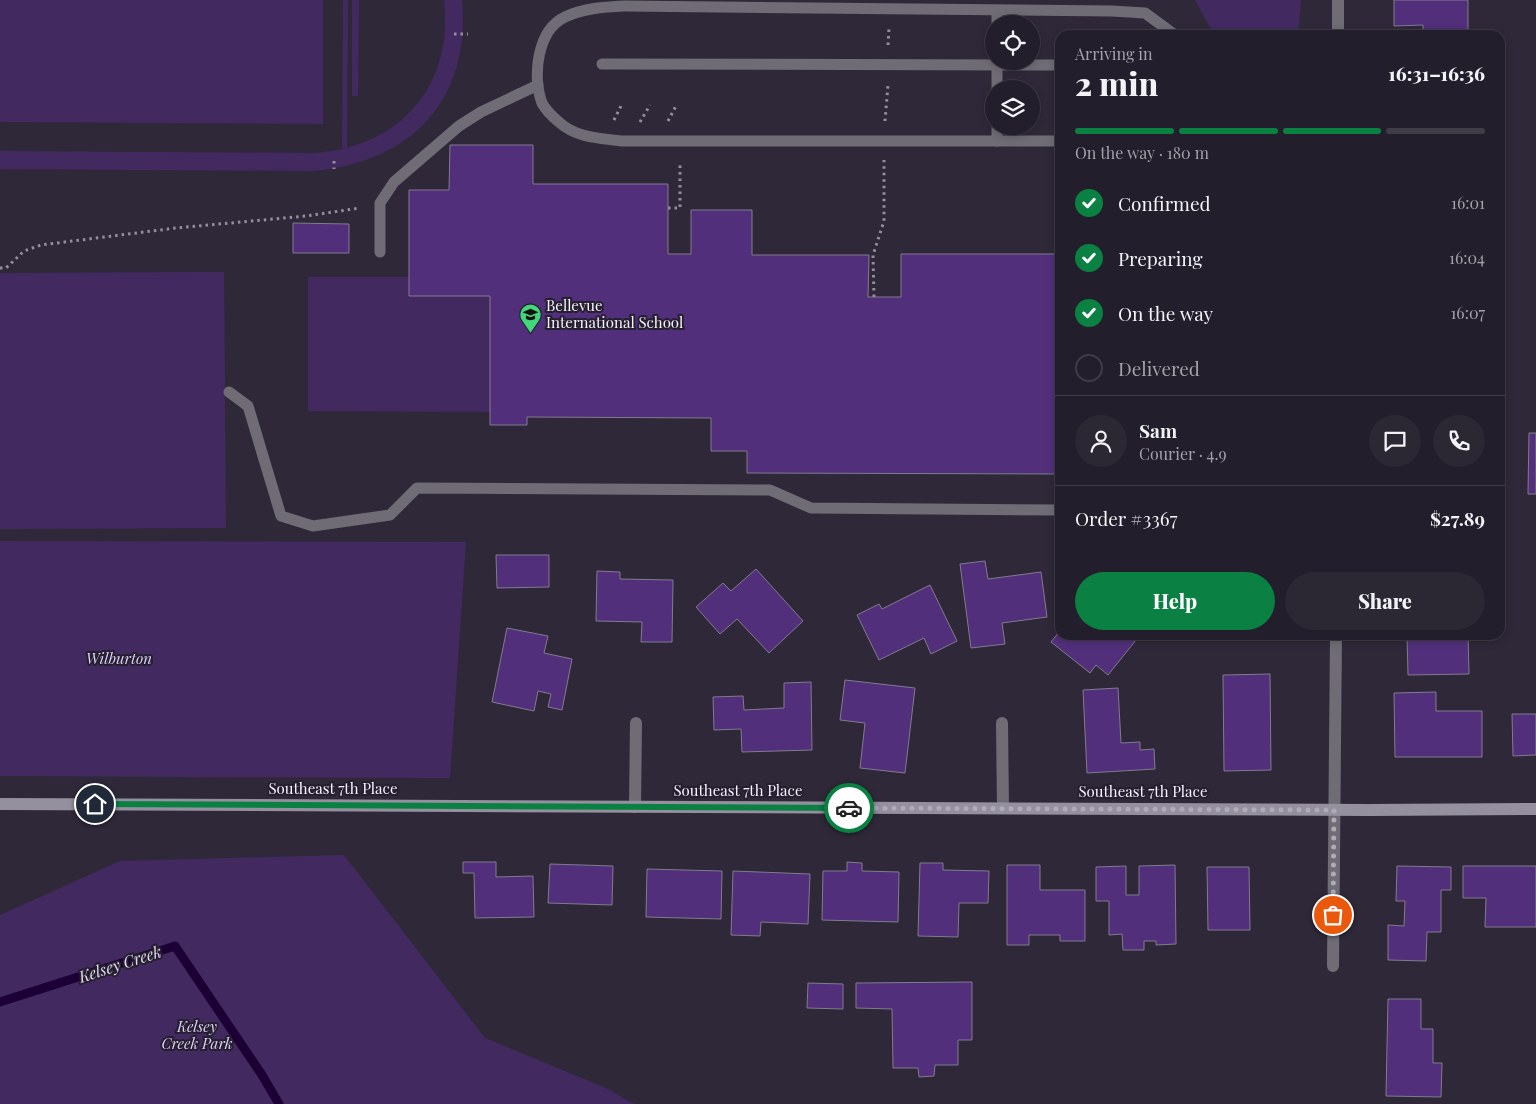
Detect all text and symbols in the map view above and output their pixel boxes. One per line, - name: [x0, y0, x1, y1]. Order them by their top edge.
- map controls: [985, 15, 1040, 135]
- button: locate: [985, 15, 1040, 70]
- text: Arriving in: [1075, 43, 1153, 64]
- text: 16:31–16:36: [1388, 60, 1485, 86]
- text: 2 min: [1075, 61, 1158, 104]
- button: layers: [985, 80, 1040, 135]
- text: On the way · 180 m: [1075, 142, 1209, 163]
- icon: check: [1075, 189, 1103, 217]
- text: Confirmed: [1118, 190, 1211, 216]
- text: 16:01: [1451, 192, 1485, 213]
- icon: check: [1075, 244, 1103, 272]
- text: Preparing: [1118, 245, 1203, 271]
- text: 16:04: [1449, 247, 1485, 268]
- place label: Bellevue International School: [546, 295, 683, 332]
- icon: check: [1075, 299, 1103, 327]
- text: On the way: [1118, 300, 1213, 326]
- text: 16:07: [1450, 302, 1485, 323]
- school or university icon: Bellevue International School: [518, 303, 542, 334]
- text: Delivered: [1118, 355, 1200, 381]
- button: person: [1075, 415, 1127, 467]
- button: chat: [1369, 415, 1421, 467]
- button: phone: [1433, 415, 1485, 467]
- text: Sam: [1139, 417, 1177, 443]
- text: Courier · 4.9: [1139, 443, 1227, 464]
- text: Order #3367: [1075, 505, 1177, 531]
- text: $27.89: [1430, 505, 1485, 531]
- button: Help: [1075, 572, 1275, 630]
- button: Share: [1285, 572, 1485, 630]
- park label: Wilburton: [86, 648, 152, 668]
- street label: Southeast 7th Place: [269, 778, 397, 798]
- street label: Southeast 7th Place: [674, 780, 802, 800]
- street label: Southeast 7th Place: [1079, 781, 1207, 801]
- pin: [74, 783, 116, 825]
- courier: [824, 783, 874, 833]
- icon: home: [81, 790, 109, 818]
- icon: car: [835, 794, 863, 822]
- pin: [1312, 894, 1354, 936]
- icon: bag: [1319, 901, 1347, 929]
- water label: Kelsey Creek: [75, 940, 164, 987]
- park label: Kelsey Creek Park: [161, 1016, 233, 1053]

